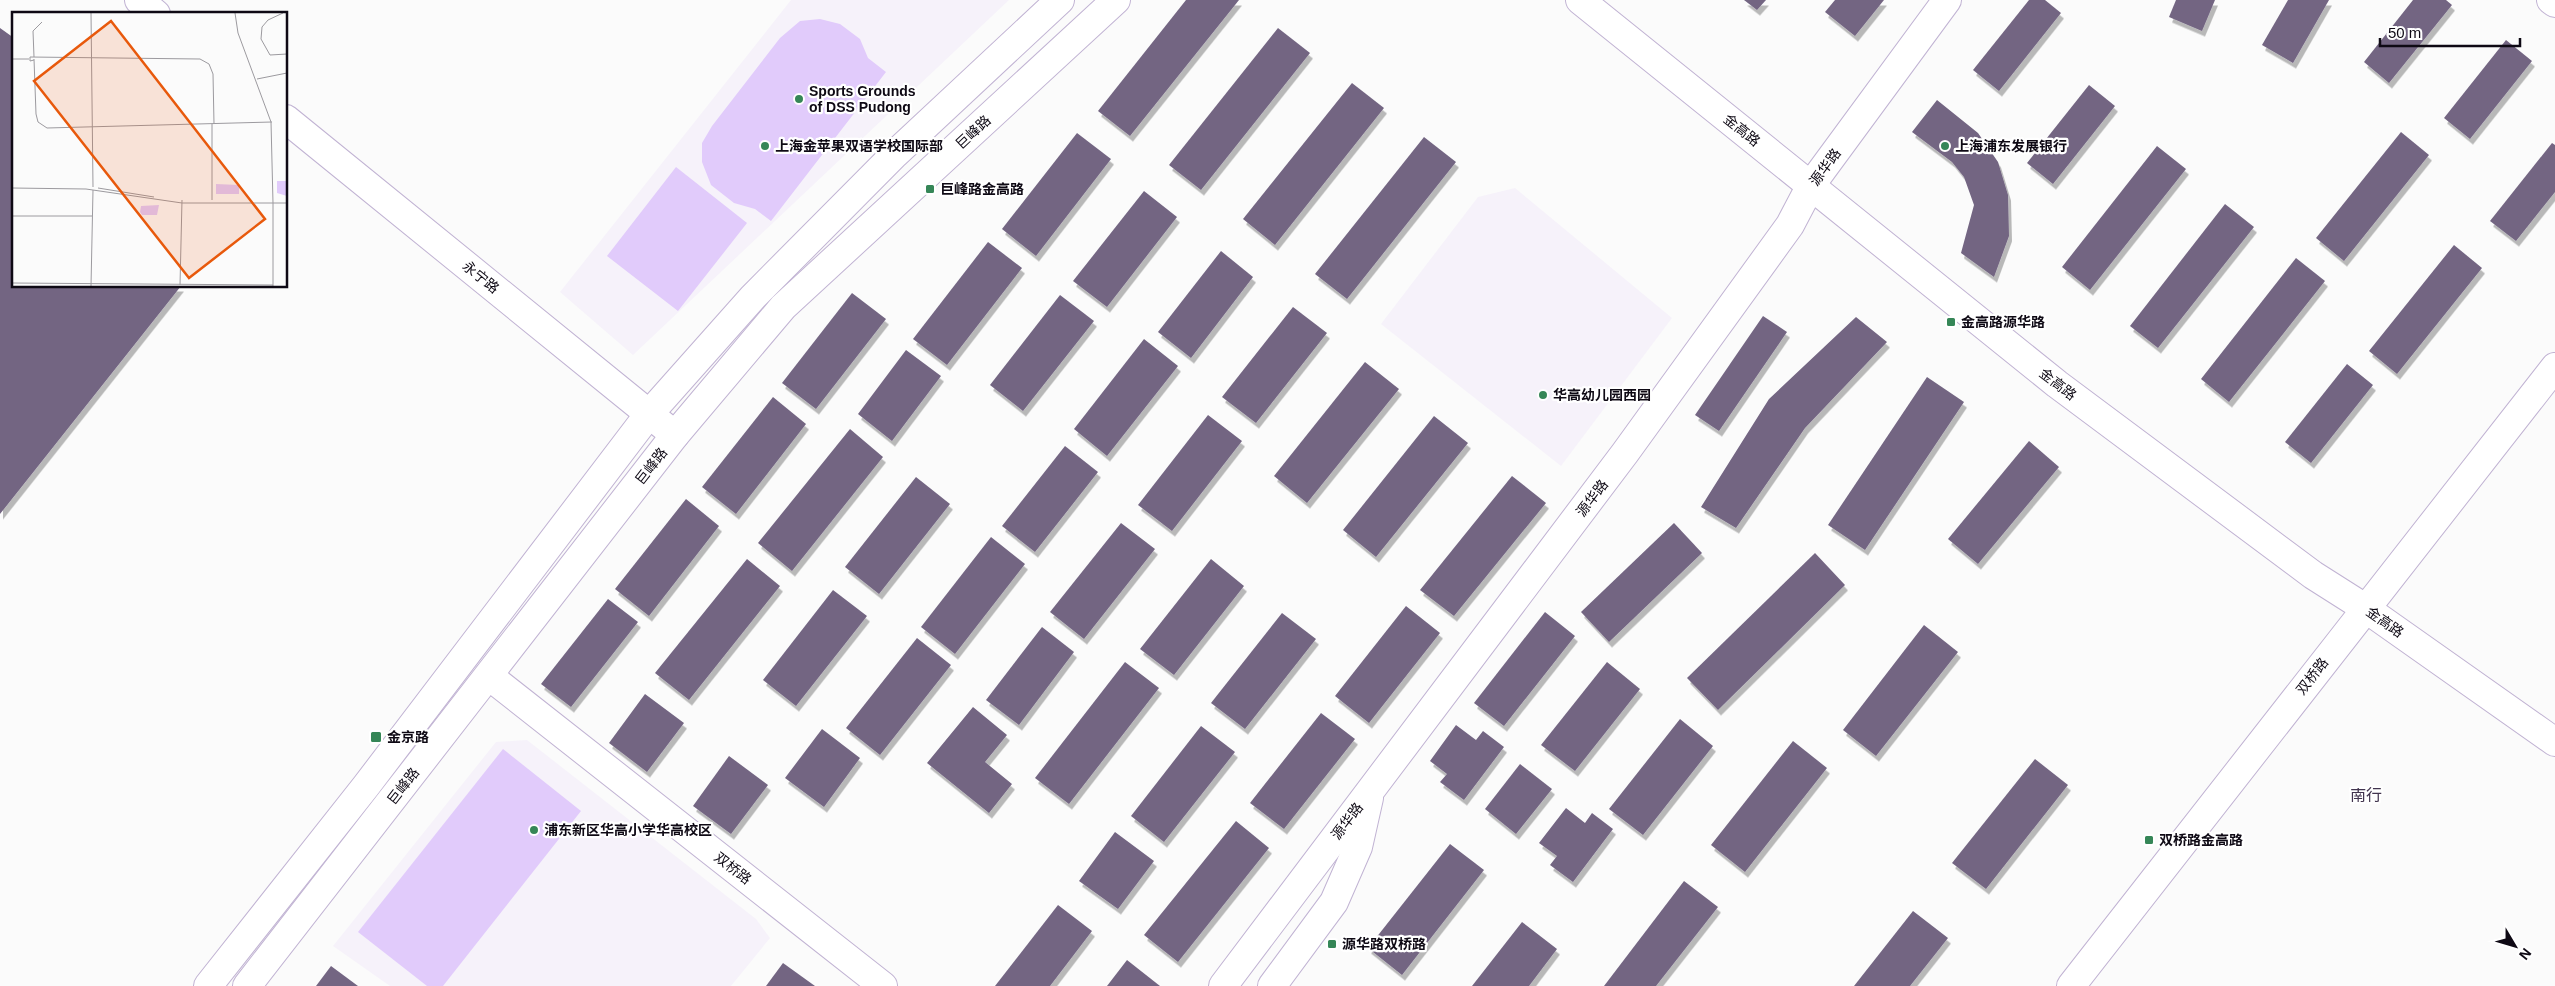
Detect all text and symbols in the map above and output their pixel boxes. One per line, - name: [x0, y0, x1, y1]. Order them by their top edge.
- inset map: [12, 12, 288, 288]
- scale bar: [2380, 15, 2520, 47]
- text: 50 m: [2388, 24, 2421, 41]
- place label: Sports Grounds of DSS Pudong: [809, 83, 916, 115]
- marker: Sports Grounds of DSS Pudong: [793, 93, 805, 105]
- street label: 金高路: [1721, 111, 1763, 149]
- street label: 巨峰路: [952, 112, 994, 152]
- place label: 上海金苹果双语学校国际部: [775, 138, 943, 154]
- place label: 上海浦东发展银行: [1955, 138, 2067, 154]
- marker: 上海金苹果双语学校国际部: [759, 140, 771, 152]
- marker: 上海浦东发展银行: [1939, 140, 1951, 152]
- street label: 源华路: [1806, 145, 1844, 189]
- place label: 巨峰路金高路: [940, 181, 1024, 197]
- marker: 巨峰路金高路: [924, 183, 936, 195]
- street label: 永宁路: [460, 258, 502, 296]
- place label: 金高路源华路: [1961, 314, 2045, 330]
- marker: 金高路源华路: [1945, 316, 1957, 328]
- street label: 金高路: [2037, 365, 2079, 403]
- place label: 华高幼儿园西园: [1553, 387, 1651, 403]
- marker: 华高幼儿园西园: [1537, 389, 1549, 401]
- street label: 巨峰路: [632, 445, 670, 487]
- street label: 源华路: [1573, 476, 1611, 520]
- street label: 金高路: [2363, 603, 2407, 641]
- street label: 双桥路: [2293, 655, 2331, 697]
- place label: 金京路: [387, 729, 429, 745]
- marker: 金京路: [369, 730, 383, 744]
- street label: 巨峰路: [384, 765, 422, 807]
- district label: 南行: [2350, 787, 2382, 804]
- street label: 源华路: [1328, 799, 1366, 843]
- place label: 浦东新区华高小学华高校区: [544, 822, 712, 838]
- marker: 浦东新区华高小学华高校区: [528, 824, 540, 836]
- place label: 双桥路金高路: [2159, 832, 2243, 848]
- marker: 双桥路金高路: [2143, 834, 2155, 846]
- street label: 双桥路: [712, 849, 754, 887]
- north arrow: [2490, 921, 2540, 971]
- place label: 源华路双桥路: [1342, 936, 1426, 952]
- marker: 源华路双桥路: [1326, 938, 1338, 950]
- text: N: [2516, 945, 2535, 963]

